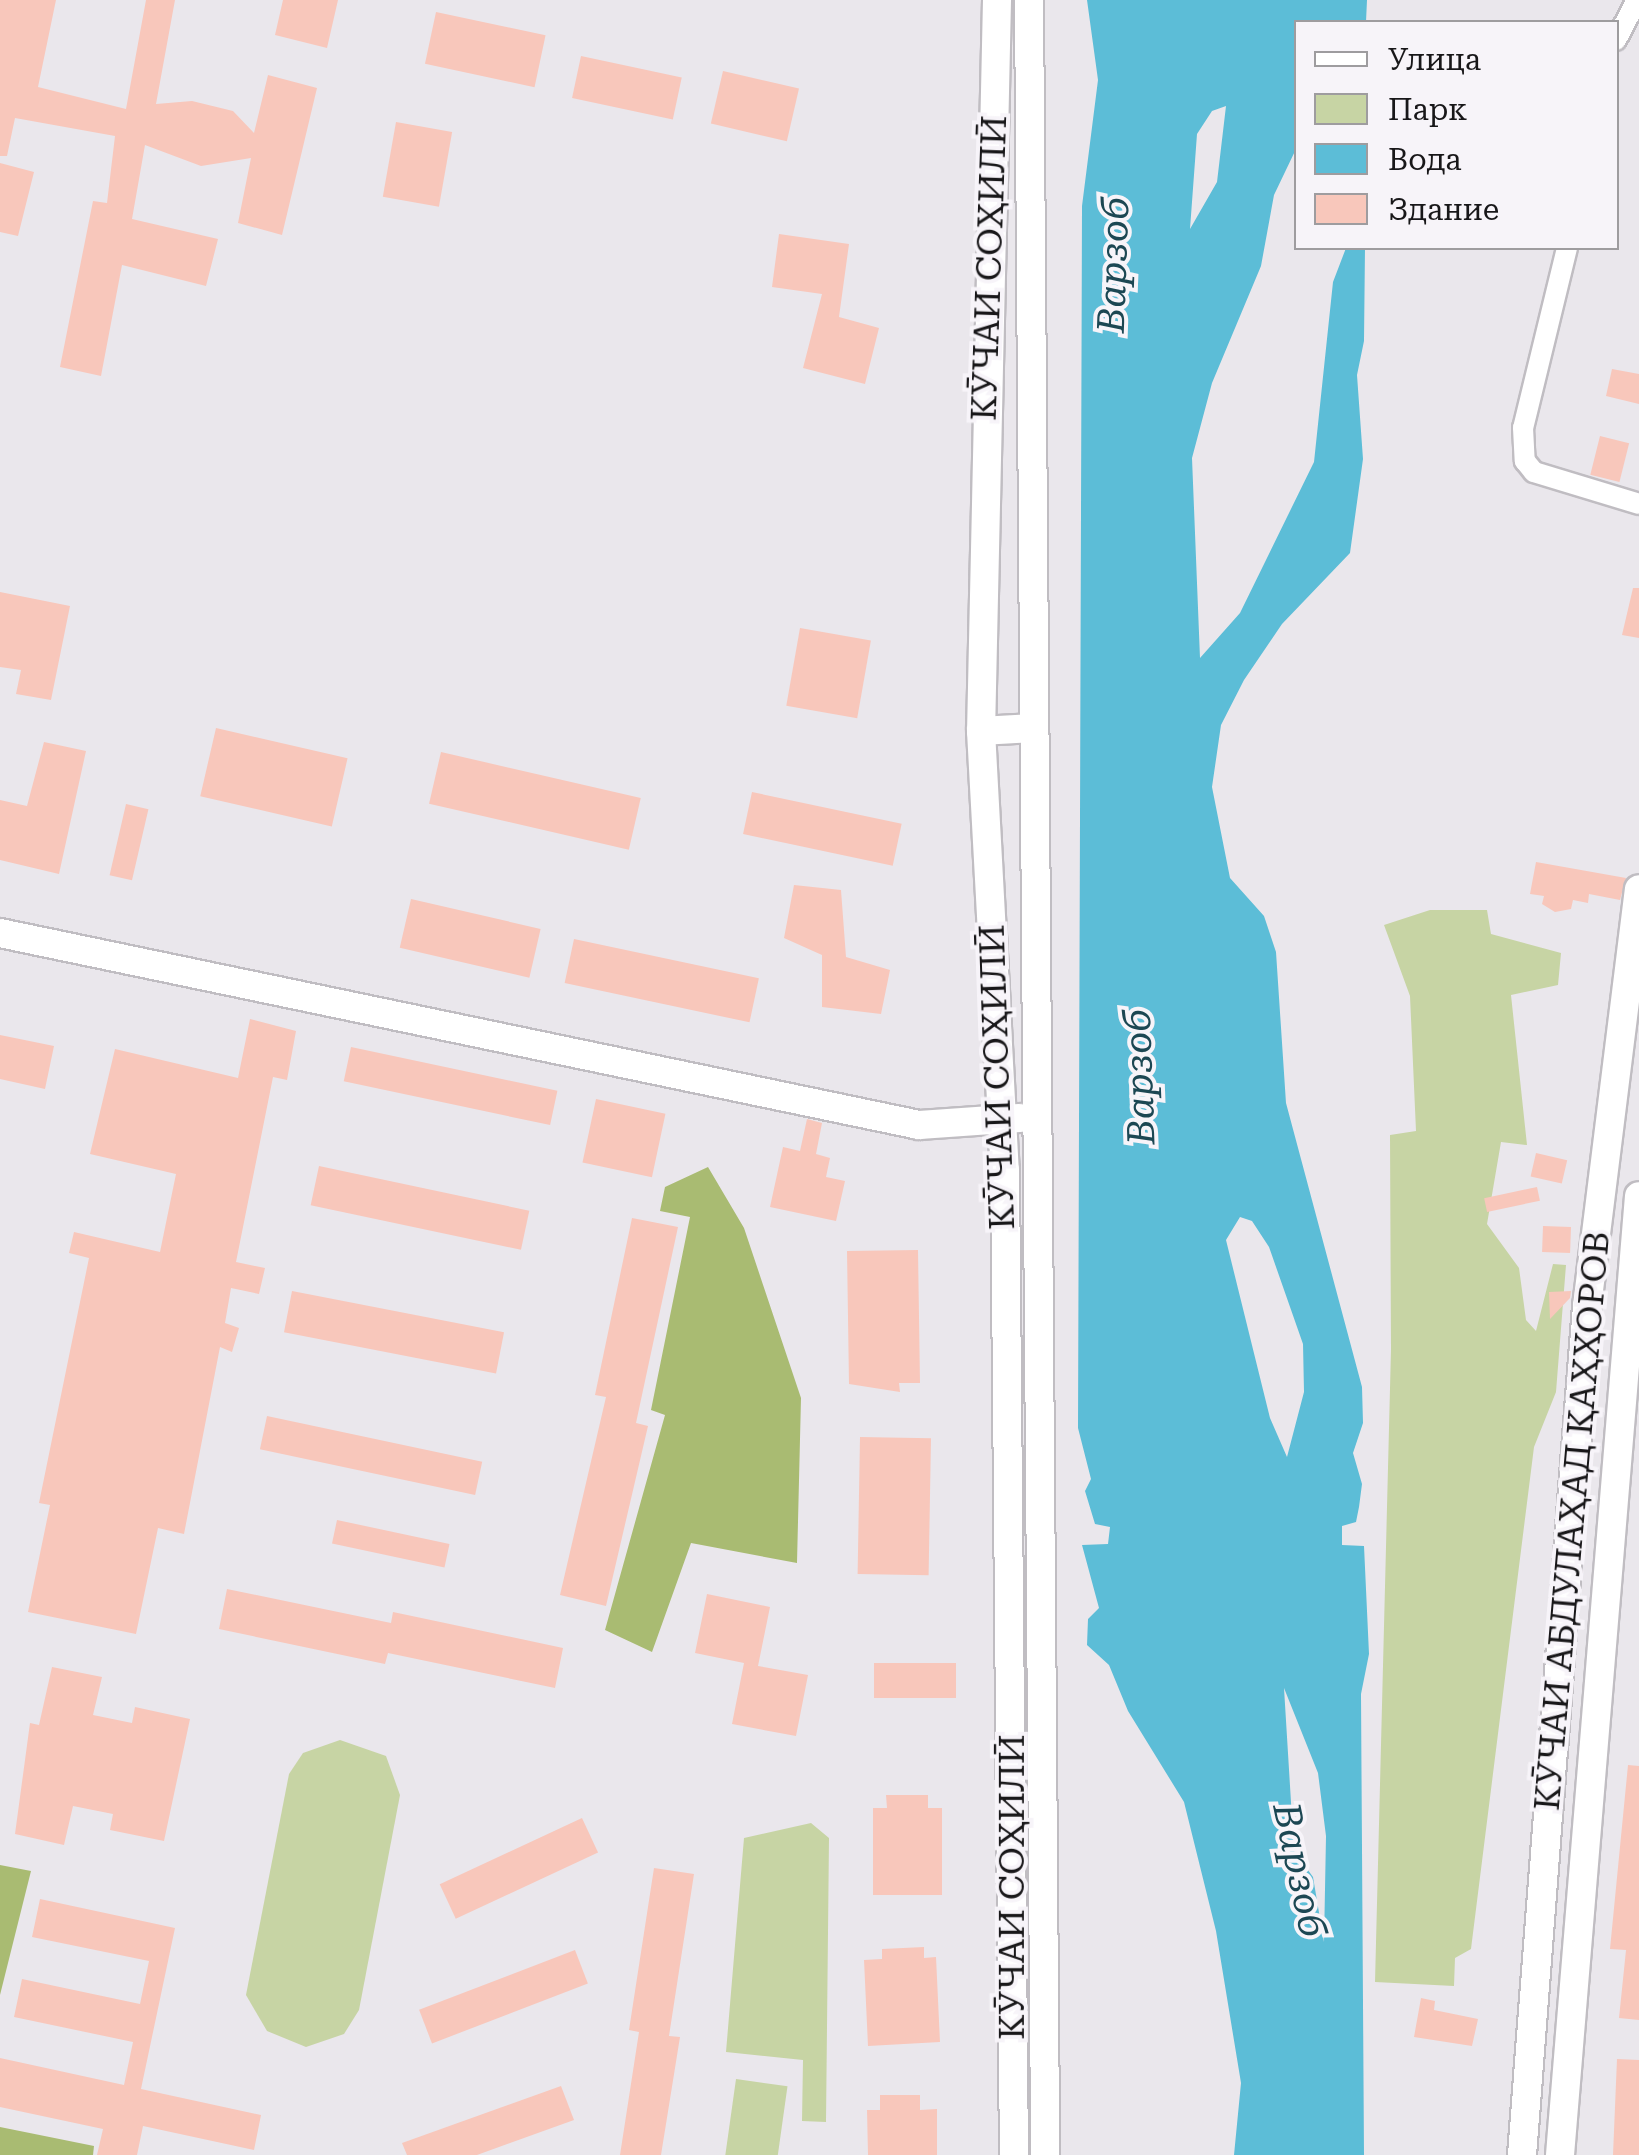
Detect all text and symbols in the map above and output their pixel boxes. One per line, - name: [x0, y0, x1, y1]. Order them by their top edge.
- legend: [1294, 20, 1619, 250]
- text: Улица: [1388, 42, 1481, 77]
- text: Парк: [1388, 92, 1467, 127]
- street label: КӮЧАИ СОҲИЛӢ: [964, 115, 1016, 421]
- text: Вода: [1388, 142, 1462, 177]
- text: Здание: [1388, 192, 1499, 227]
- water label: Варзоб: [1089, 196, 1139, 334]
- street label: КӮЧАИ СОҲИЛӢ: [972, 924, 1024, 1230]
- water label: Варзоб: [1115, 1008, 1165, 1146]
- street label: КӮЧАИ АБДУЛАҲАД ҚАҲҲОРОВ: [1527, 1230, 1619, 1812]
- street label: КӮЧАИ СОҲИЛӢ: [992, 1734, 1034, 2040]
- water label: Варзоб: [1263, 1799, 1335, 1941]

